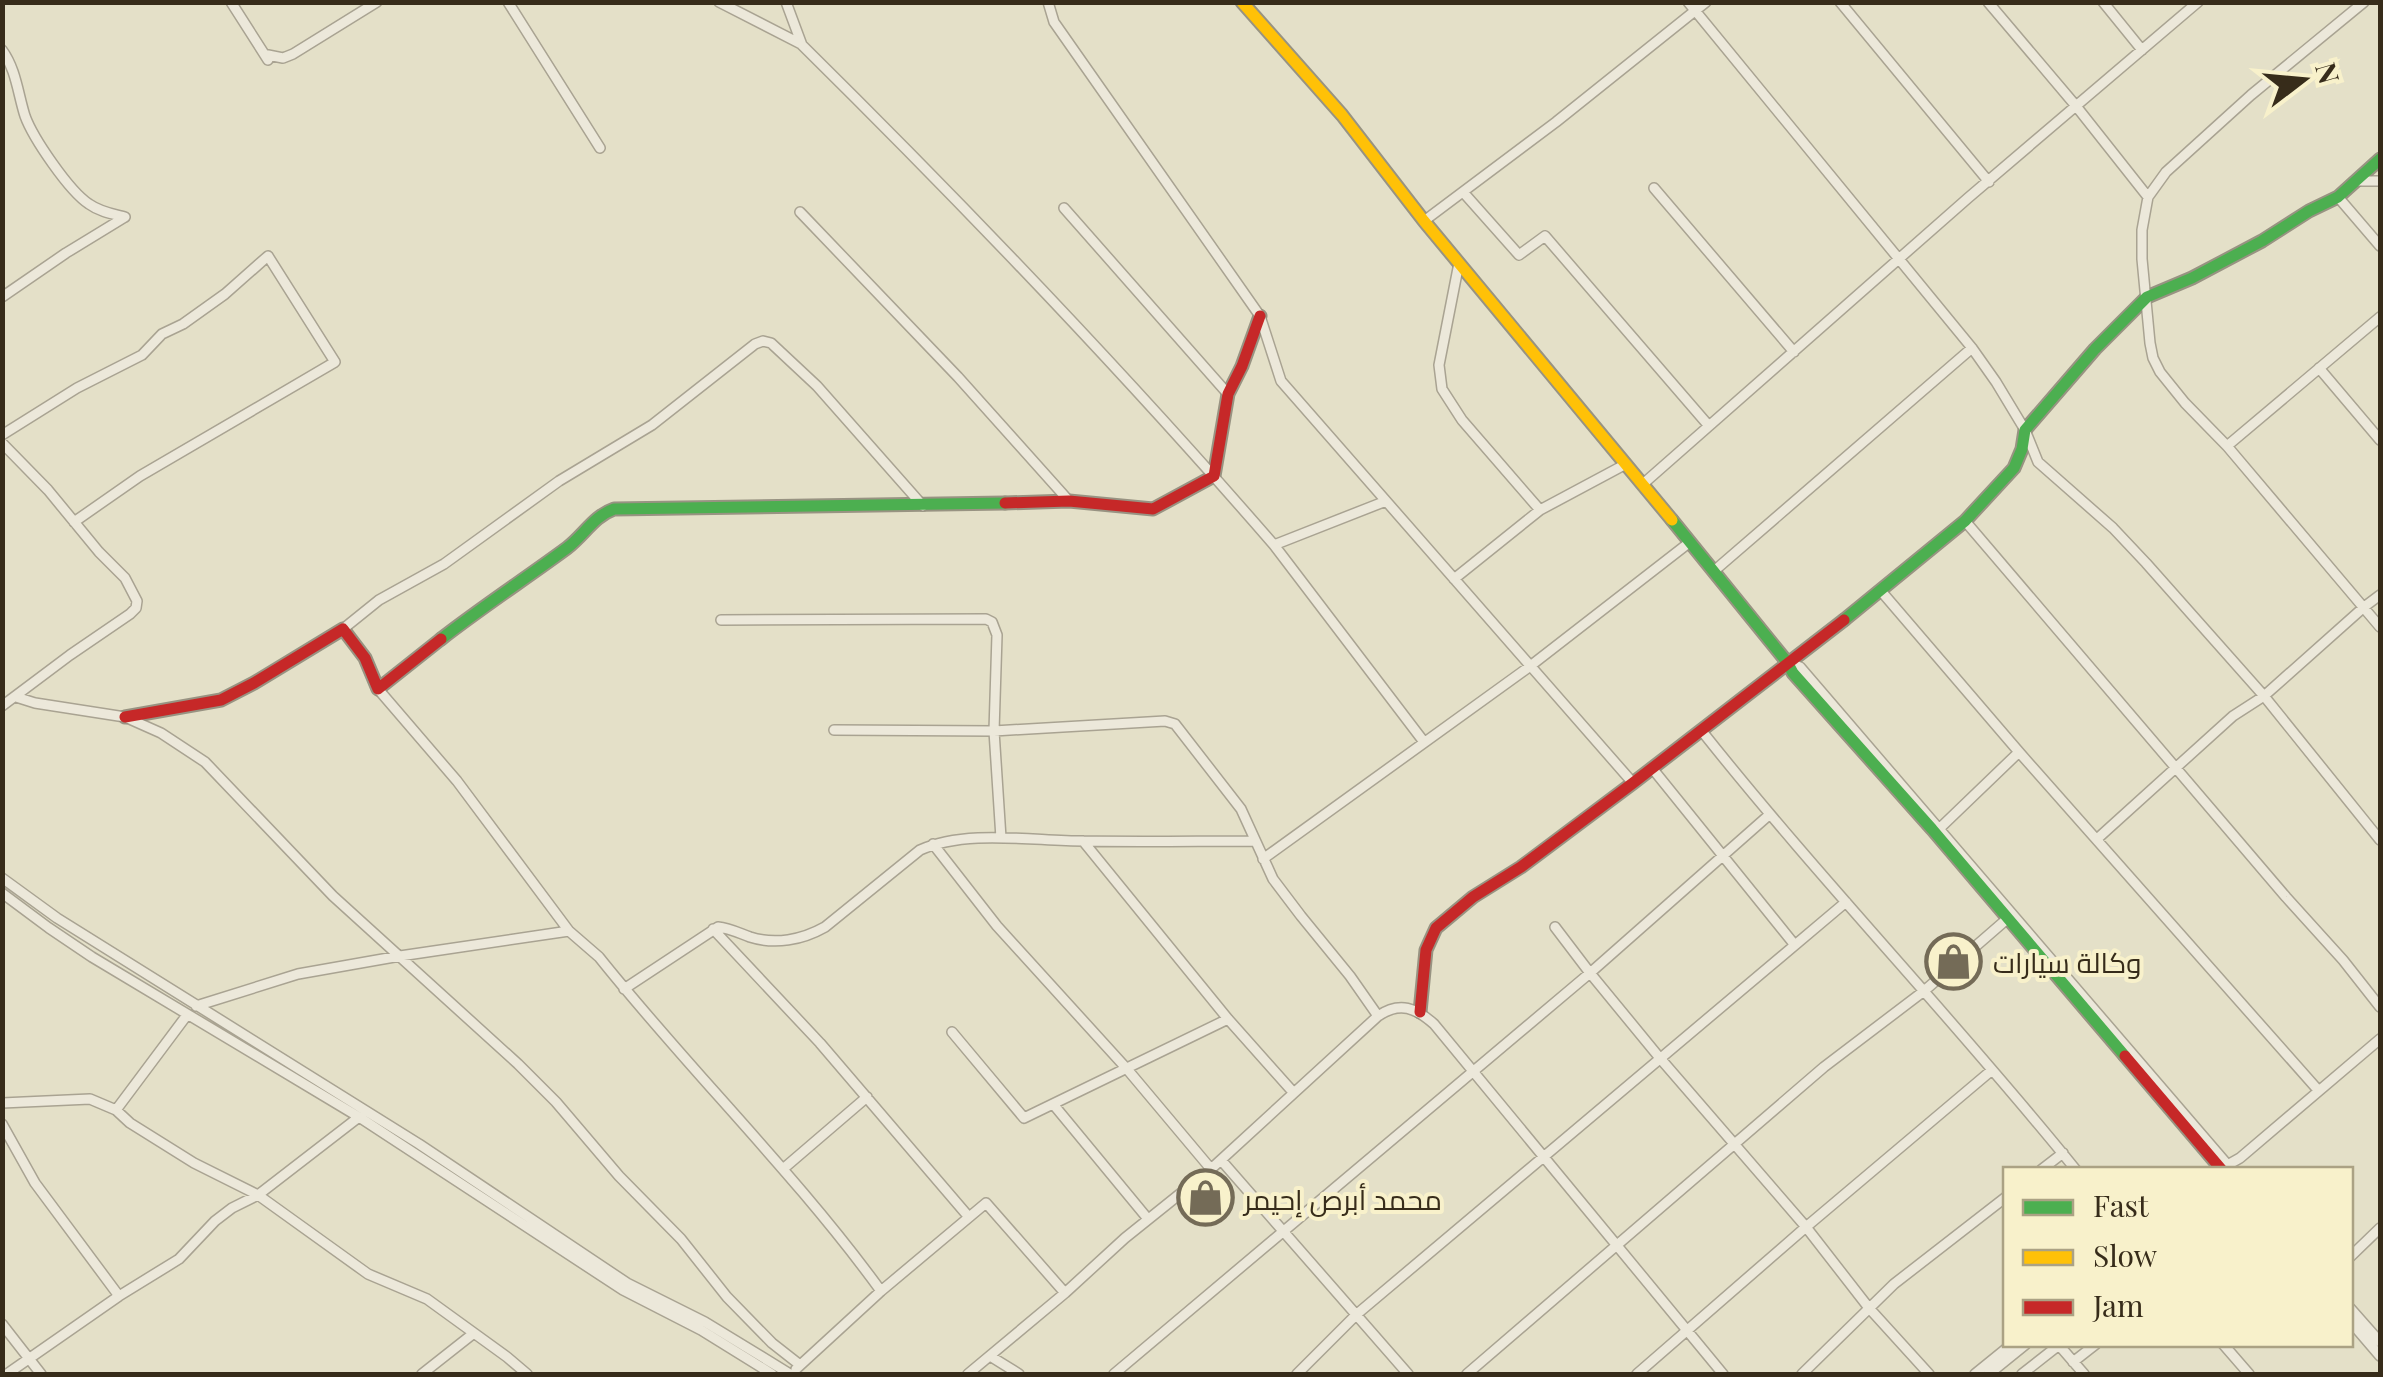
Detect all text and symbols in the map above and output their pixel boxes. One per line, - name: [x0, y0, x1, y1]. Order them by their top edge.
- north arrow: [2253, 30, 2353, 130]
- text: N: [2308, 58, 2349, 88]
- shop icon: وكالة سيارات: [1924, 931, 1984, 991]
- place label: وكالة سيارات: [1993, 943, 2142, 980]
- legend: [2003, 1167, 2353, 1347]
- shop icon: محمد أبرص إحيمر: [1175, 1168, 1235, 1228]
- place label: محمد أبرص إحيمر: [1242, 1180, 1442, 1218]
- text: Fast: [2093, 1185, 2149, 1225]
- text: Slow: [2093, 1235, 2158, 1275]
- text: Jam: [2092, 1285, 2144, 1325]

